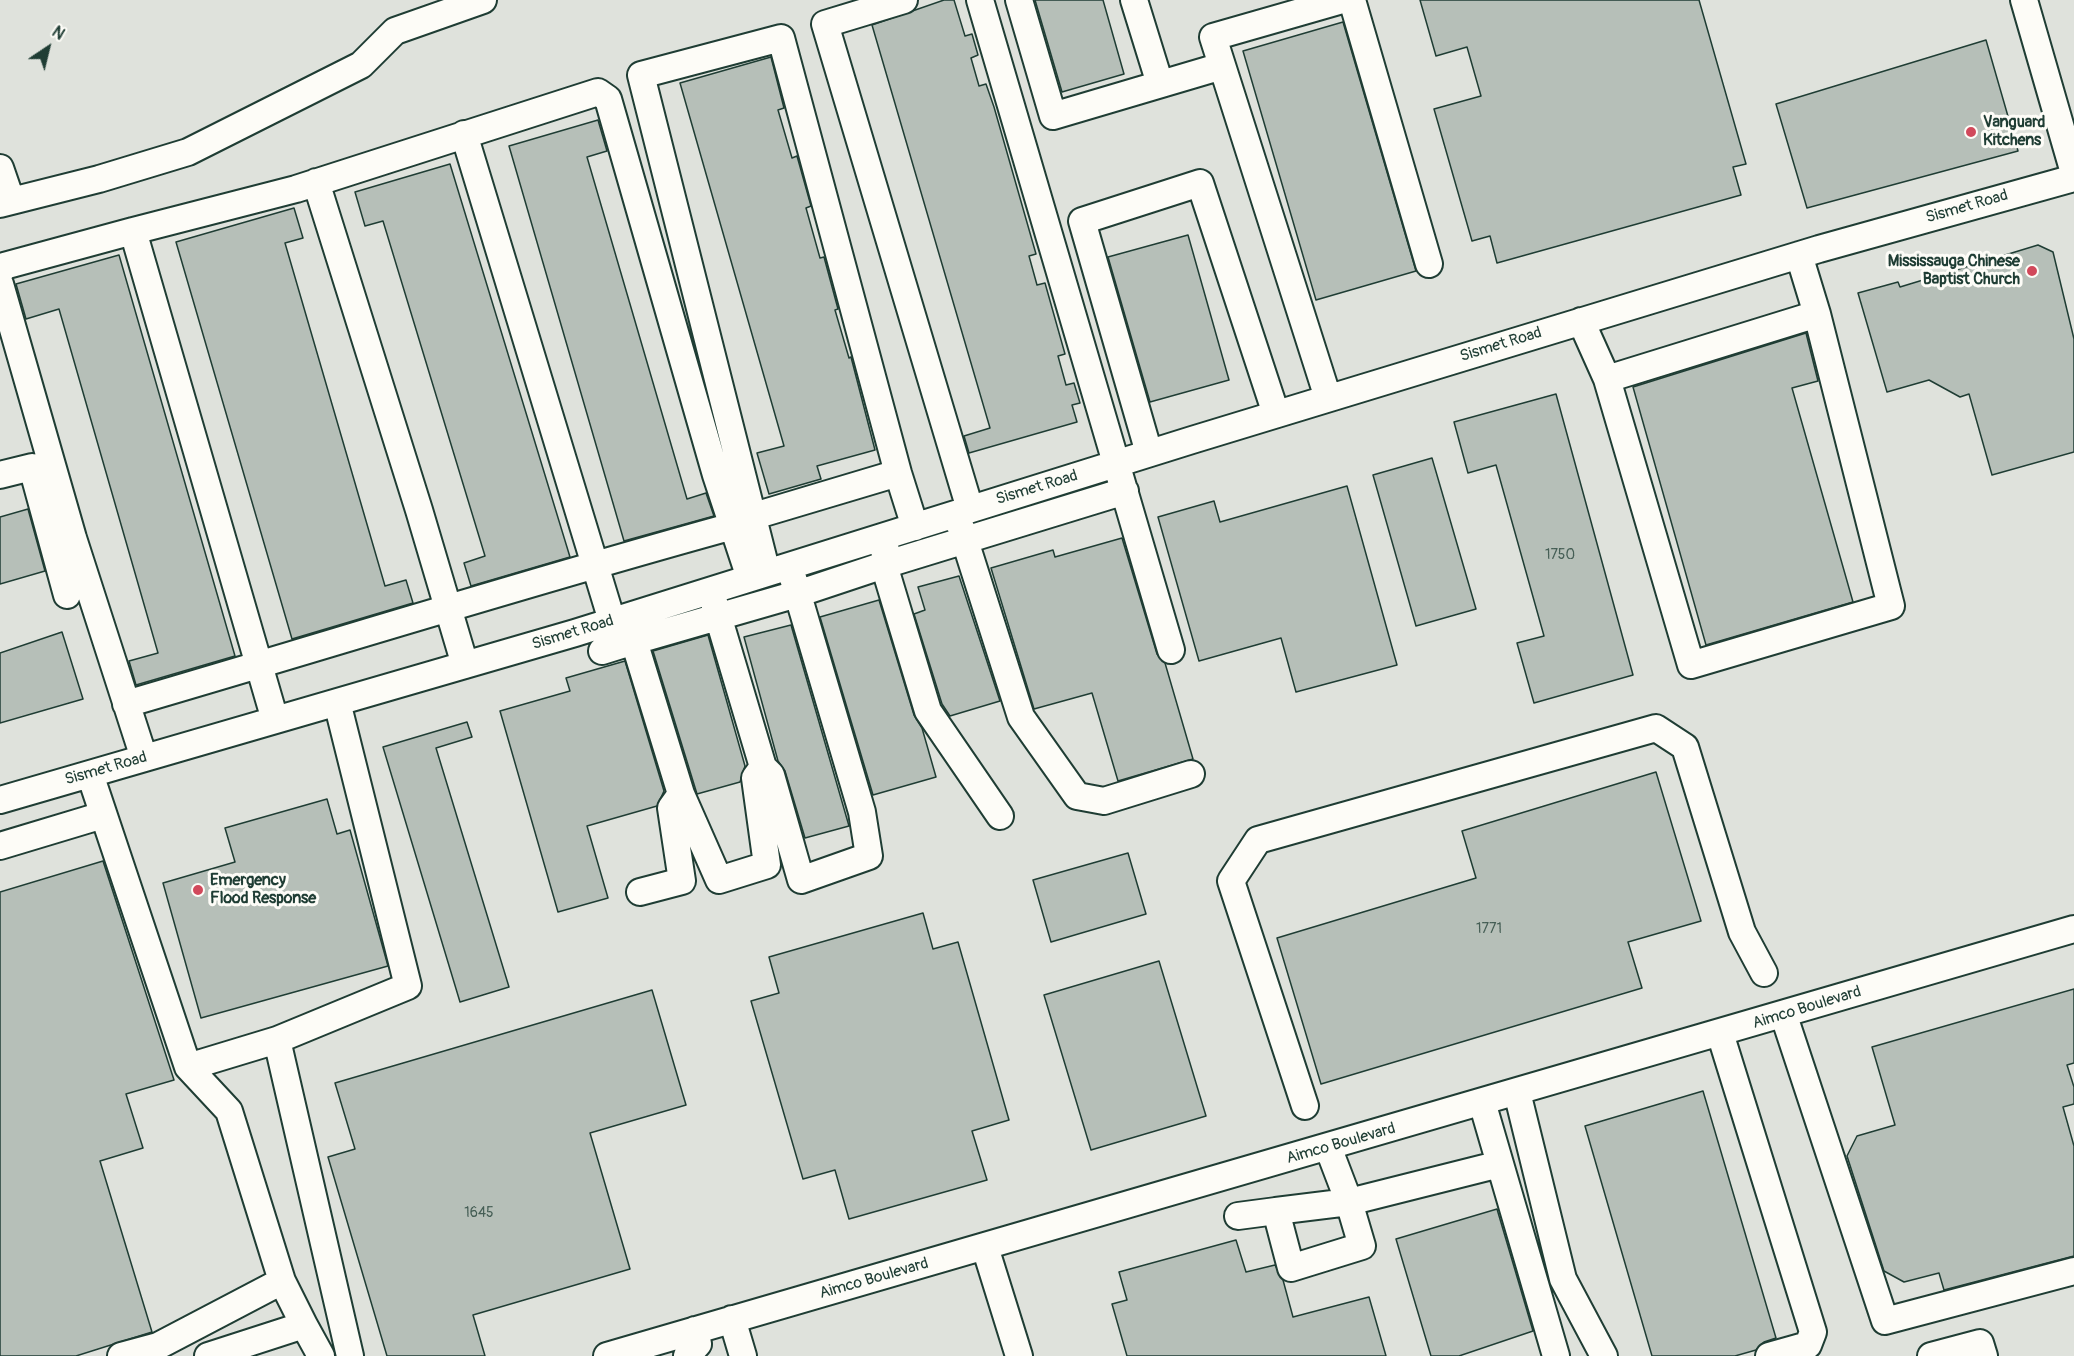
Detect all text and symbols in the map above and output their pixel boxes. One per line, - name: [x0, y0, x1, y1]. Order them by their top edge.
- north arrow: [18, 18, 78, 78]
- text: N: [48, 22, 68, 45]
- place label: Vanguard Kitchens: [1983, 113, 2045, 151]
- marker: Vanguard Kitchens: [1964, 125, 1978, 139]
- street label: Sismet Road: [1924, 186, 2010, 228]
- place label: Mississauga Chinese Baptist Church: [1888, 252, 2020, 290]
- marker: Mississauga Chinese Baptist Church: [2025, 264, 2039, 278]
- street label: Sismet Road: [1458, 323, 1544, 367]
- street label: Sismet Road: [994, 466, 1080, 510]
- house number: 1750: [1545, 547, 1575, 563]
- street label: Sismet Road: [530, 611, 616, 655]
- street label: Sismet Road: [63, 748, 149, 790]
- place label: Emergency Flood Response: [210, 871, 316, 909]
- marker: Emergency Flood Response: [191, 883, 205, 897]
- house number: 1771: [1476, 921, 1502, 937]
- street label: Aimco Boulevard: [1750, 982, 1864, 1034]
- street label: Aimco Boulevard: [1284, 1119, 1398, 1169]
- house number: 1645: [464, 1205, 494, 1221]
- street label: Aimco Boulevard: [817, 1254, 931, 1304]

